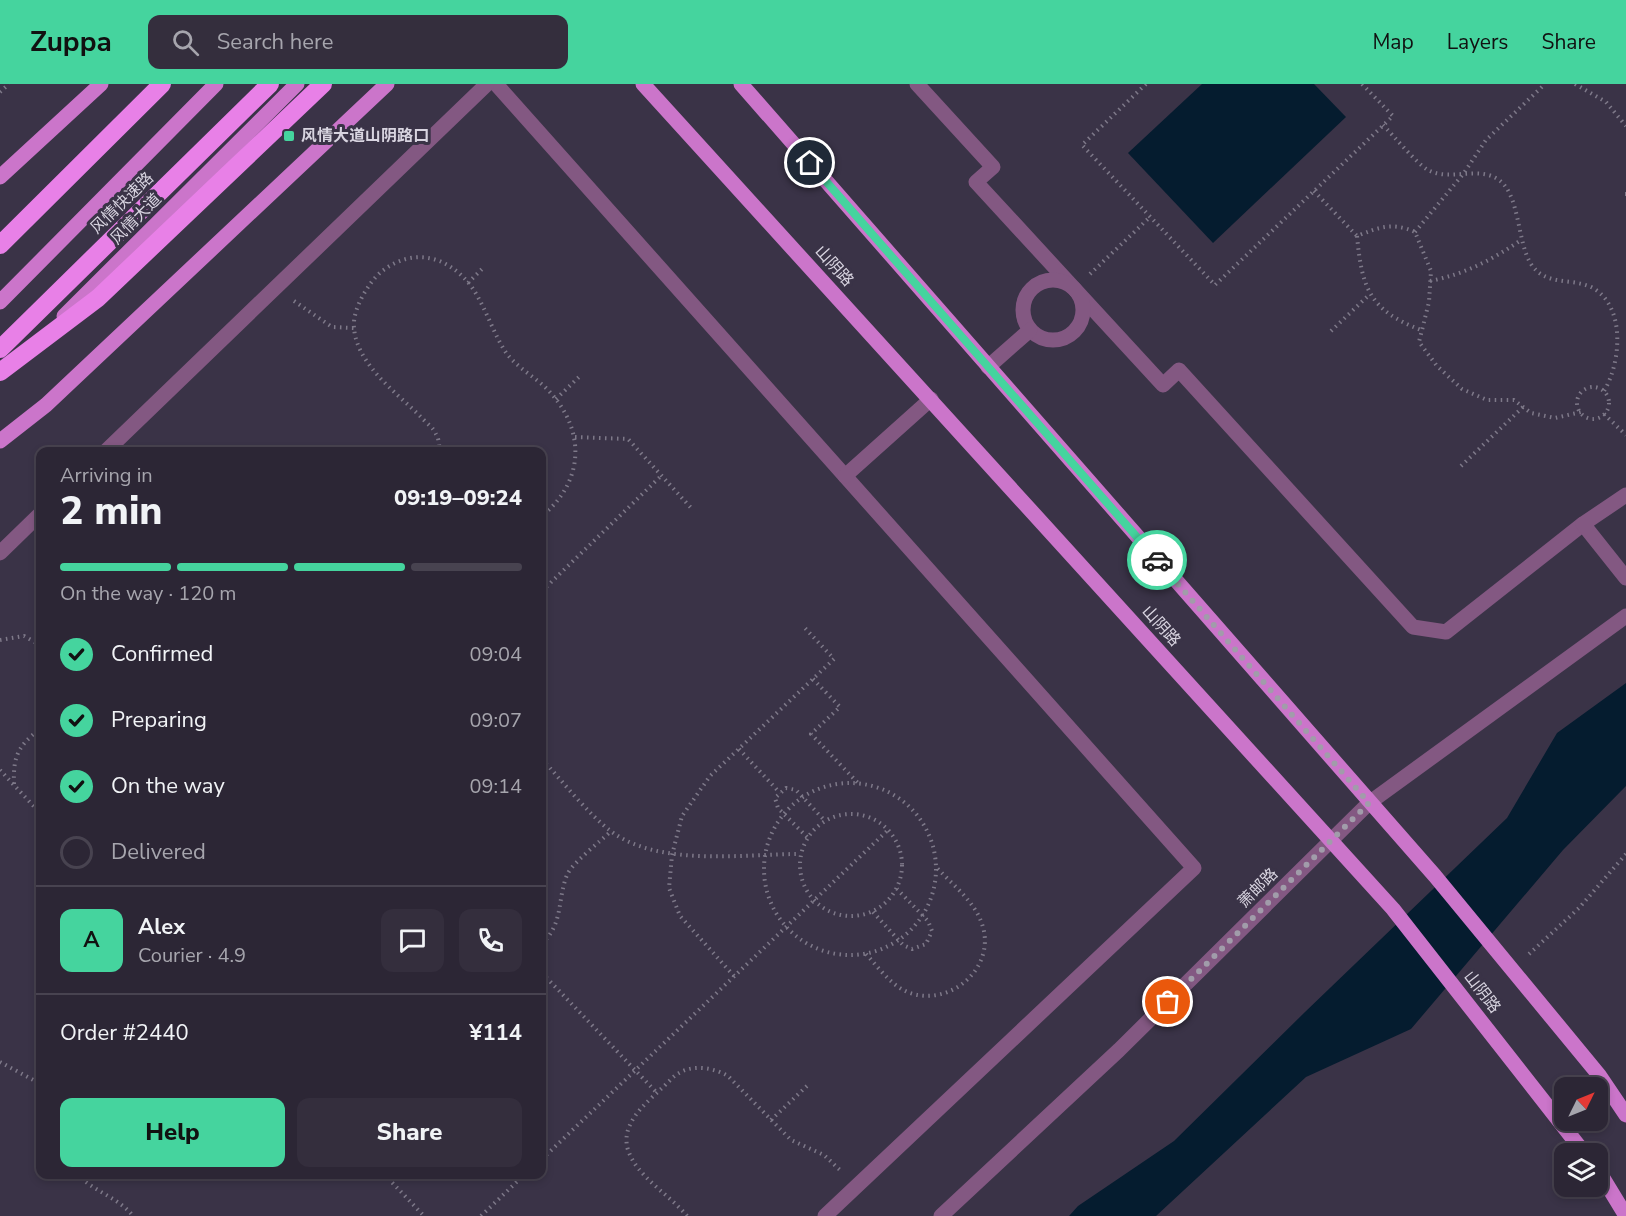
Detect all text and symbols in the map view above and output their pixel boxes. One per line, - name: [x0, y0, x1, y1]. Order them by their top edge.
- search box: [148, 15, 568, 69]
- text: Zuppa: [30, 23, 112, 61]
- icon: search: [169, 26, 202, 59]
- text: Search here: [217, 27, 333, 57]
- text: Map: [1372, 28, 1414, 56]
- text: Layers: [1447, 28, 1508, 56]
- text: Share: [1541, 28, 1596, 56]
- place label: 风情大道山阴路口: [301, 125, 429, 147]
- marker: 风情大道山阴路口: [282, 129, 296, 143]
- pin: [784, 137, 835, 188]
- icon: home: [793, 146, 826, 179]
- street label: 风情快速路: [86, 167, 158, 239]
- street label: 风情大道: [106, 189, 166, 249]
- street label: 山阴路: [810, 241, 858, 291]
- text: Arriving in: [60, 462, 153, 489]
- text: 09:19–09:24: [394, 483, 522, 513]
- text: 2 min: [60, 485, 163, 538]
- courier: [1127, 530, 1187, 590]
- icon: car: [1141, 544, 1174, 577]
- text: On the way · 120 m: [60, 580, 236, 607]
- street label: 山阴路: [1137, 601, 1185, 651]
- icon: check: [60, 638, 93, 671]
- text: Confirmed: [111, 639, 213, 669]
- text: 09:04: [469, 641, 522, 668]
- icon: check: [60, 704, 93, 737]
- text: Preparing: [111, 705, 207, 735]
- text: 09:07: [469, 707, 522, 734]
- icon: check: [60, 770, 93, 803]
- text: On the way: [111, 771, 225, 801]
- text: 09:14: [469, 773, 522, 800]
- text: Delivered: [111, 837, 206, 867]
- street label: 萧邮路: [1233, 863, 1283, 913]
- button: chat: [381, 909, 444, 972]
- button: phone: [459, 909, 522, 972]
- text: Alex: [138, 912, 185, 942]
- text: A: [83, 925, 100, 955]
- text: Courier · 4.9: [138, 942, 246, 969]
- street label: 山阴路: [1459, 966, 1505, 1018]
- pin: [1142, 976, 1193, 1027]
- icon: bag: [1151, 985, 1184, 1018]
- text: Order #2440: [60, 1018, 189, 1048]
- text: ¥114: [469, 1018, 522, 1048]
- north arrow: [1554, 1077, 1608, 1131]
- map controls: [1554, 1077, 1608, 1197]
- button: Help: [60, 1098, 285, 1167]
- button: Share: [297, 1098, 522, 1167]
- button: layers: [1554, 1143, 1608, 1197]

